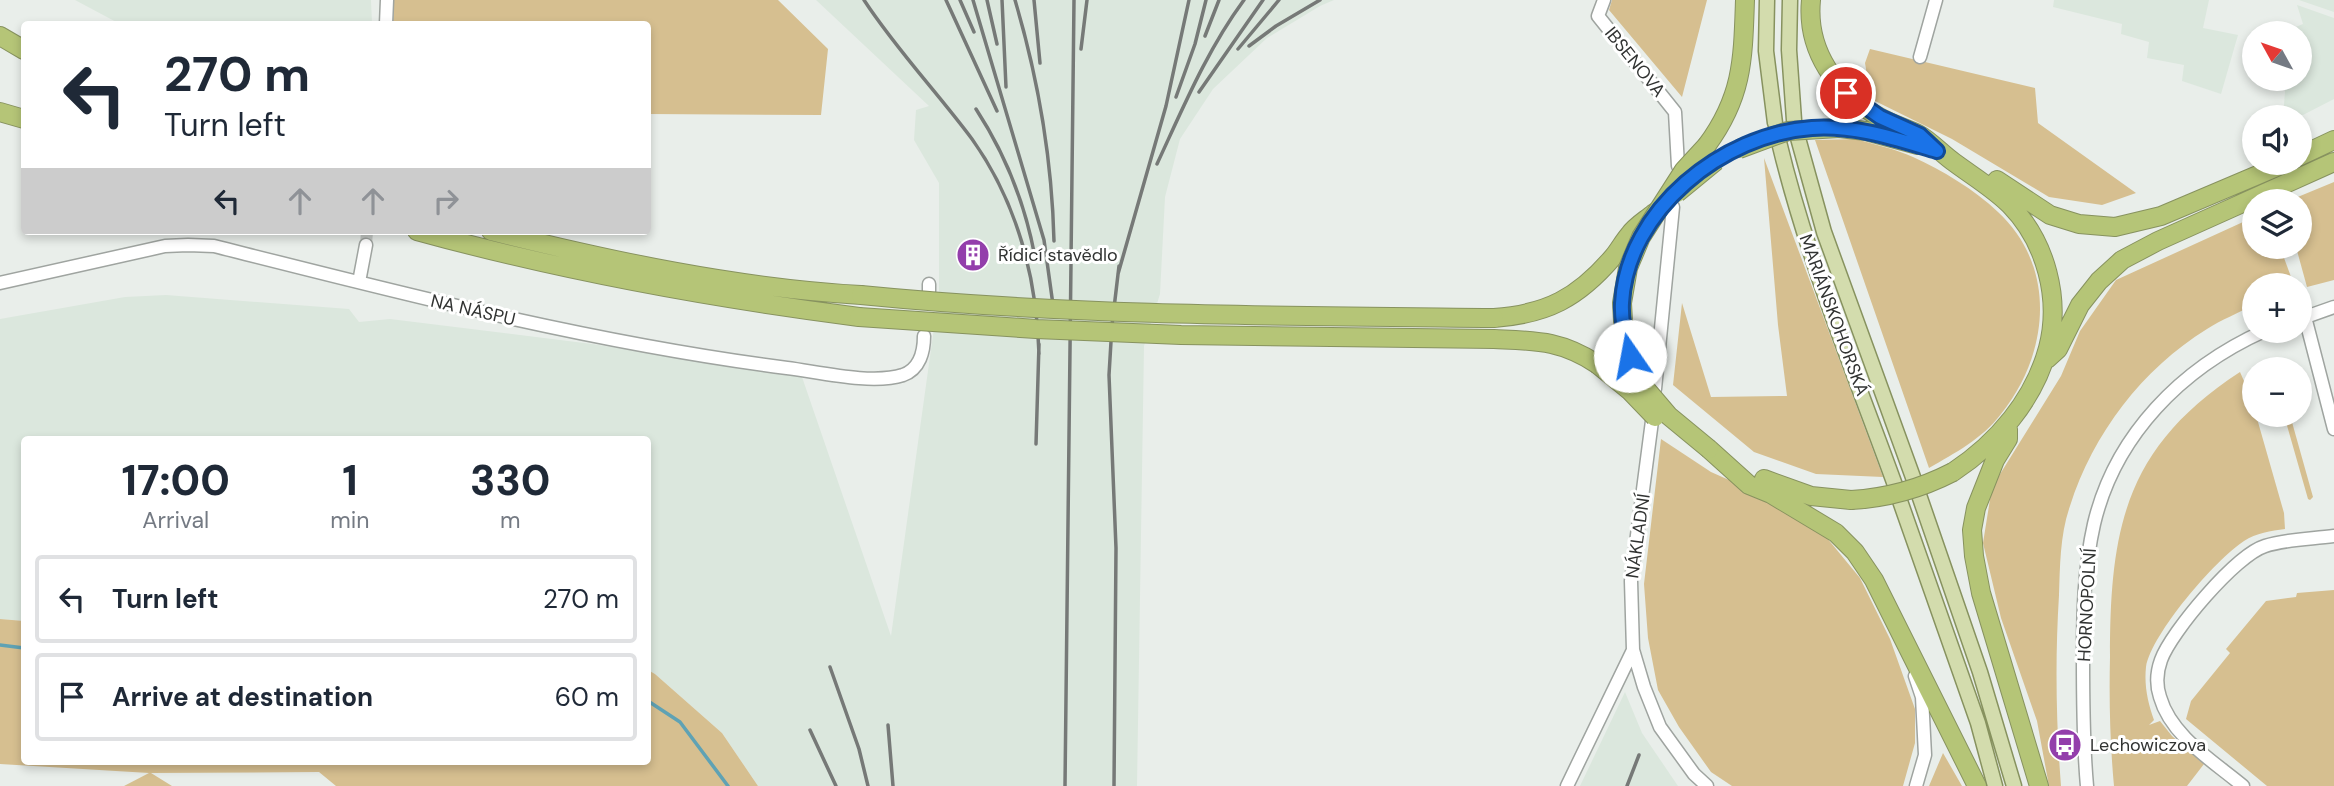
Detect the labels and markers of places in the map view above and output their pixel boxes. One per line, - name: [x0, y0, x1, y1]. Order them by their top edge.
- pin: [1816, 63, 1876, 123]
- building icon: Řídicí stavědlo: [954, 236, 992, 274]
- place label: Řídicí stavědlo: [998, 243, 1118, 267]
- bus stop icon: Lechowiczova: [2046, 726, 2084, 764]
- place label: Lechowiczova: [2090, 733, 2206, 757]

